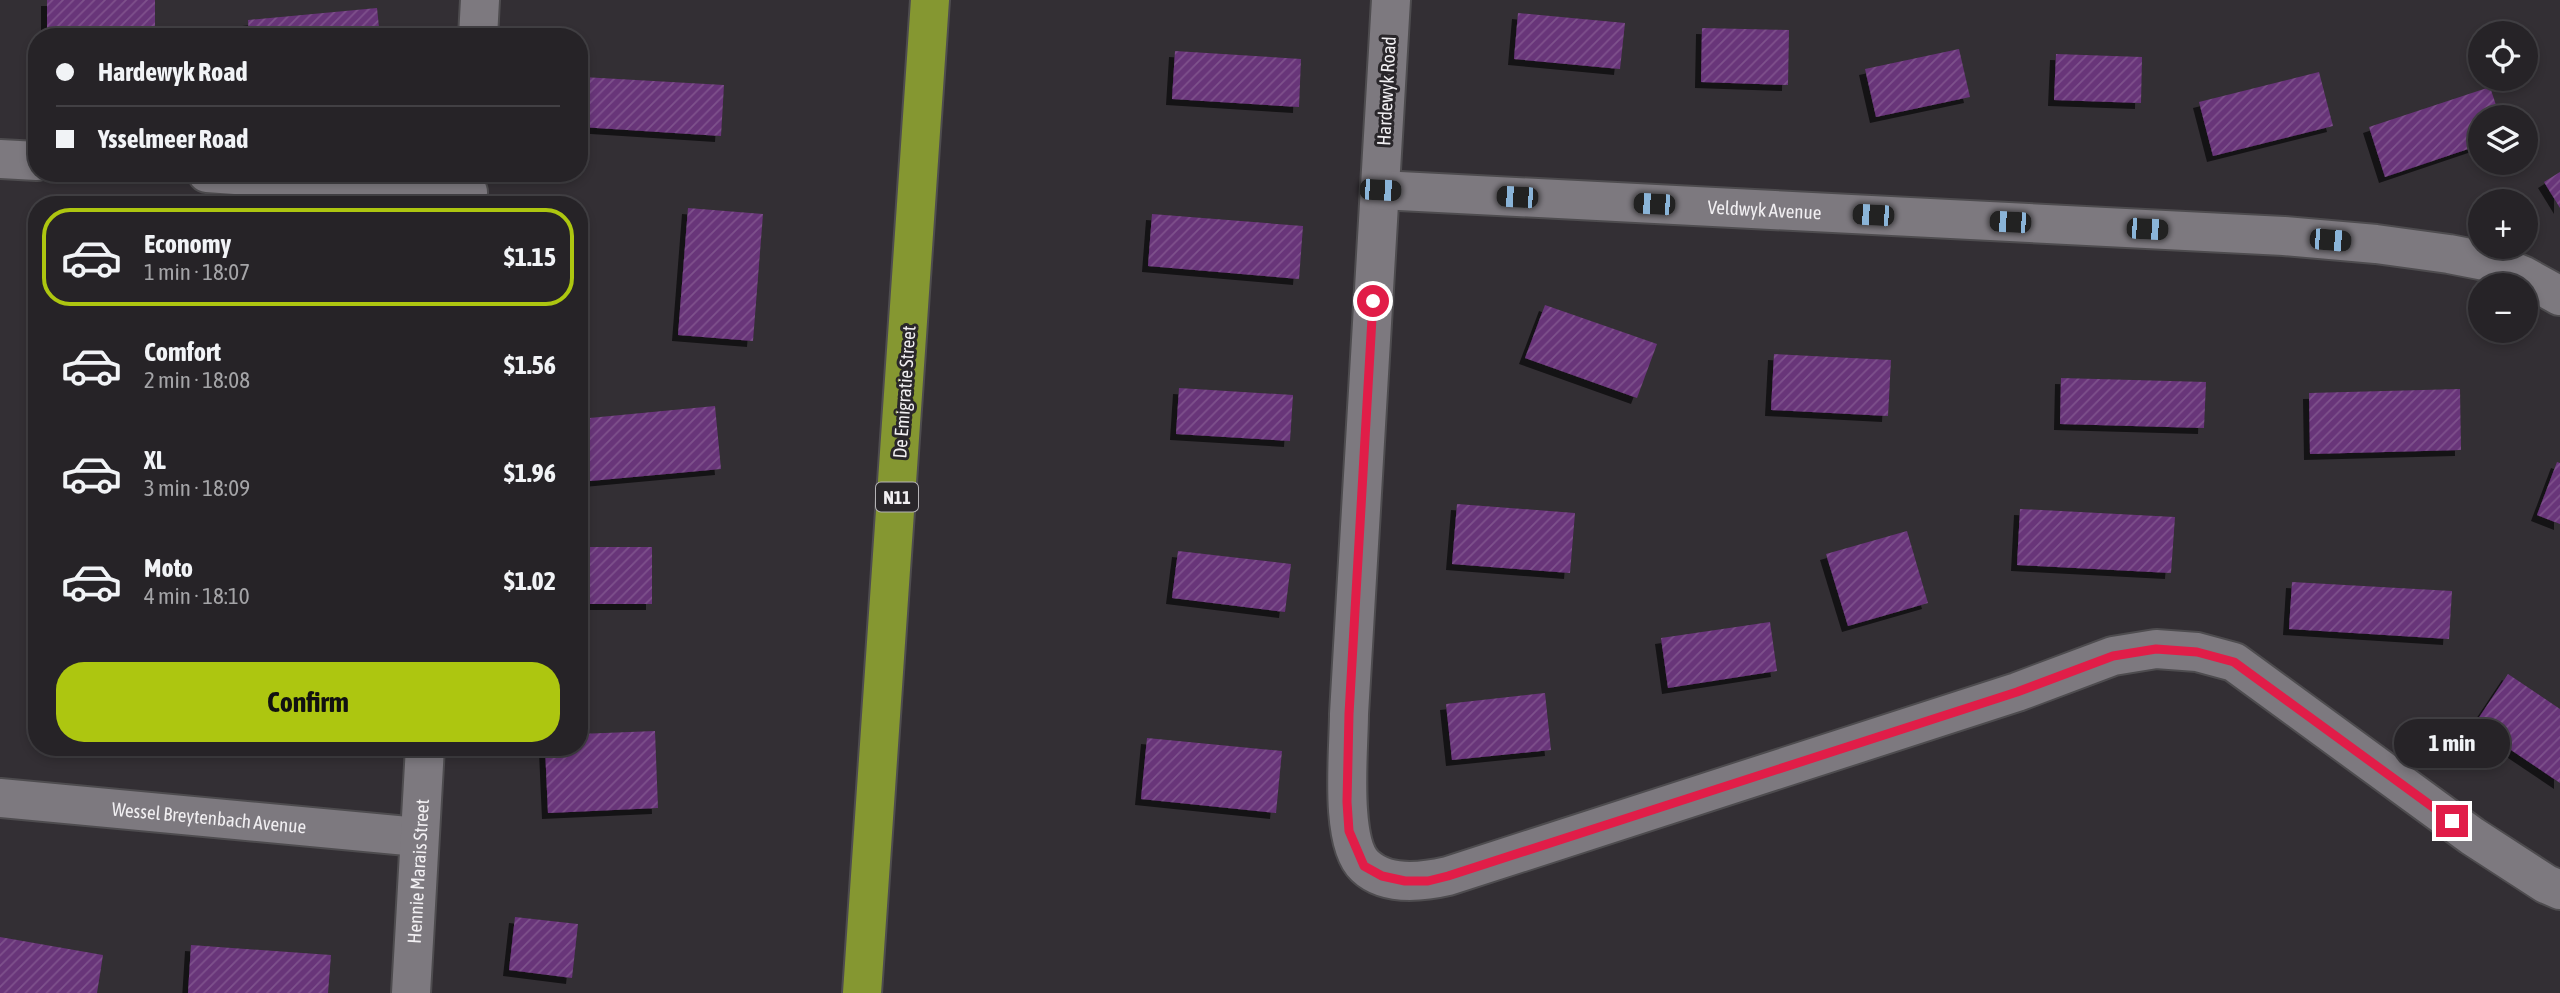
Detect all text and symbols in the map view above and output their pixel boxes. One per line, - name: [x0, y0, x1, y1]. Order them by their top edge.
- map controls: [2468, 21, 2538, 343]
- button: locate: [2468, 21, 2538, 91]
- street label: Hardewyk Road: [1372, 36, 1400, 146]
- text: Hardewyk Road: [98, 57, 248, 87]
- button: layers: [2468, 105, 2538, 175]
- text: Ysselmeer Road: [98, 124, 248, 154]
- car: [1359, 178, 1402, 202]
- car: [1496, 185, 1539, 209]
- button: +: [2468, 189, 2538, 259]
- car: [1633, 192, 1676, 216]
- street label: Veldwyk Avenue: [1707, 196, 1822, 223]
- car: [1852, 203, 1895, 227]
- car: [1989, 210, 2032, 234]
- car: [2126, 217, 2169, 241]
- icon: car: [60, 226, 123, 289]
- car: [2309, 228, 2352, 252]
- text: Economy: [144, 229, 231, 259]
- text: $1.15: [504, 242, 556, 272]
- text: 1 min · 18:07: [144, 259, 250, 285]
- button: −: [2468, 273, 2538, 343]
- route start: [1357, 285, 1389, 317]
- street label: De Emigratie Street: [888, 325, 920, 459]
- icon: car: [60, 334, 123, 397]
- text: Comfort: [144, 337, 221, 367]
- text: $1.56: [504, 350, 556, 380]
- text: 2 min · 18:08: [144, 367, 250, 393]
- icon: car: [60, 442, 123, 505]
- text: XL: [144, 445, 166, 475]
- text: $1.96: [504, 458, 556, 488]
- text: 3 min · 18:09: [144, 475, 250, 501]
- road number: N11: [876, 482, 918, 512]
- icon: car: [60, 550, 123, 613]
- text: Moto: [144, 553, 193, 583]
- text: $1.02: [504, 566, 556, 596]
- text: 4 min · 18:10: [144, 583, 250, 609]
- button: Confirm: [56, 662, 560, 742]
- callout: 1 min: [2394, 720, 2510, 768]
- text: 1 min: [2429, 730, 2475, 756]
- street label: Wessel Breytenbach Avenue: [111, 797, 307, 838]
- street label: Hennie Marais Street: [403, 798, 433, 944]
- route end: [2436, 805, 2468, 837]

